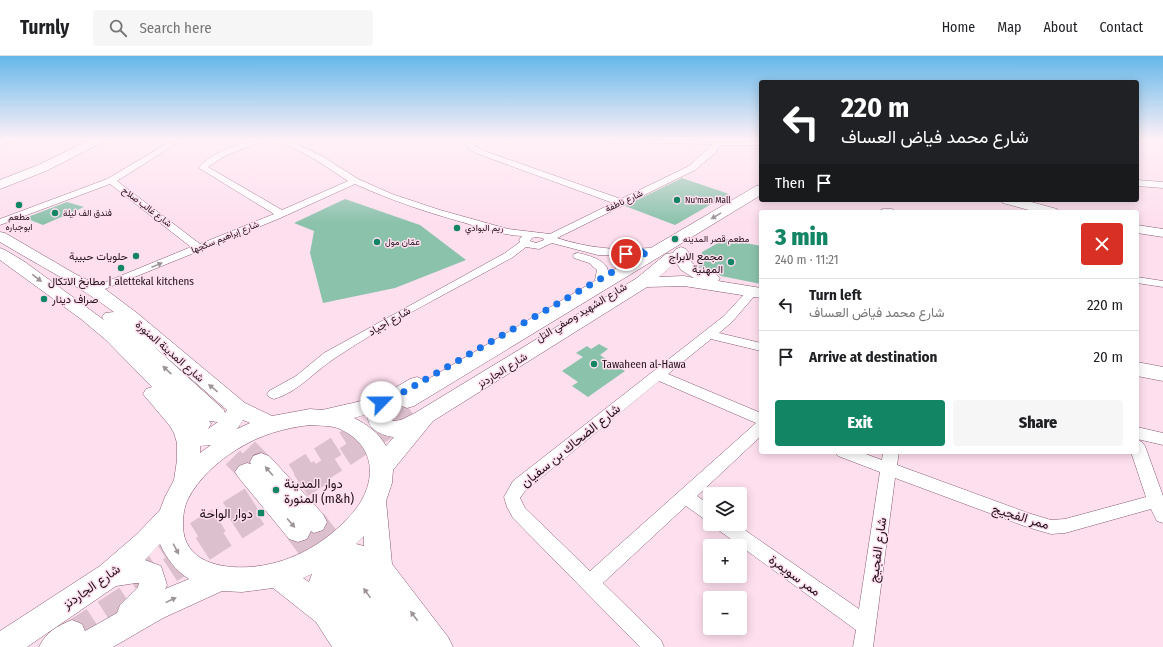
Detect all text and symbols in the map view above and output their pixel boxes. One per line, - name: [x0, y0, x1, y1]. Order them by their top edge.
- search box: [93, 10, 373, 46]
- text: Turnly: [20, 16, 69, 39]
- icon: search: [107, 17, 129, 39]
- text: Search here: [139, 19, 212, 37]
- text: Home: [942, 19, 975, 36]
- text: Map: [997, 19, 1021, 36]
- text: About: [1043, 19, 1078, 36]
- text: Contact: [1100, 19, 1143, 36]
- text: 220 m: [841, 91, 909, 124]
- icon: left: [775, 96, 827, 148]
- text: شارع محمد فياض العساف: [841, 126, 1029, 148]
- icon: arrive: [813, 172, 835, 194]
- text: Then: [775, 174, 805, 192]
- street label: شارع غالب صلاح: [120, 185, 174, 230]
- street label: شارع ناطفة: [604, 188, 645, 215]
- marker: Nu'man Mall: [672, 195, 682, 205]
- place label: Nu'man Mall: [685, 195, 731, 205]
- marker: مطعم ابوجباره: [14, 200, 24, 210]
- marker: فندق الف ليلة: [50, 208, 60, 218]
- place label: فندق الف ليلة: [63, 208, 112, 218]
- place label: مطعم ابوجباره: [6, 212, 32, 233]
- one-way arrow: [710, 213, 722, 220]
- street label: شارع إبراهيم سكجها: [190, 219, 261, 256]
- marker: ريم البوادي: [452, 223, 462, 233]
- place label: ريم البوادي: [465, 223, 503, 235]
- text: 3 min: [775, 223, 828, 251]
- button: close: [1081, 223, 1123, 265]
- marker: مطعم قصر المدينه: [670, 234, 680, 244]
- place label: مطعم قصر المدينه: [683, 234, 750, 245]
- marker: عمّان مول: [372, 237, 382, 247]
- place label: عمّان مول: [385, 237, 420, 248]
- pin: [609, 237, 643, 271]
- icon: arrive: [615, 243, 637, 265]
- place label: حلويات حبيبة: [69, 250, 128, 263]
- place label: مجمع الابراج المهنية: [669, 250, 723, 276]
- marker: حلويات حبيبة: [131, 251, 141, 261]
- text: 240 m · 11:21: [775, 252, 839, 267]
- marker: مجمع الابراج المهنية: [726, 257, 736, 267]
- one-way arrow: [151, 262, 163, 268]
- marker: مطابخ الاتكال | alettekal kitchens: [116, 263, 126, 273]
- one-way arrow: [31, 274, 42, 283]
- place label: مطابخ الاتكال | alettekal kitchens: [48, 275, 194, 289]
- street label: شارع الشهيد وصفي التل: [533, 280, 631, 347]
- text: Turn left: [809, 286, 862, 304]
- place label: صراف دينار: [51, 293, 98, 306]
- marker: صراف دينار: [39, 294, 49, 304]
- icon: left: [775, 294, 797, 316]
- text: 220 m: [1087, 296, 1123, 314]
- street label: شارع أجياد: [366, 304, 414, 340]
- text: شارع محمد فياض العساف: [809, 305, 945, 320]
- street label: شارع المدينة المنورة: [132, 318, 207, 386]
- icon: arrive: [775, 346, 797, 368]
- text: Arrive at destination: [809, 348, 937, 366]
- text: 20 m: [1094, 348, 1123, 366]
- street label: شارع الجاردنز: [474, 350, 530, 392]
- place label: Tawaheen al-Hawa: [602, 358, 686, 371]
- marker: Tawaheen al-Hawa: [589, 359, 599, 369]
- one-way arrow: [162, 365, 172, 375]
- position arrow: [360, 381, 402, 423]
- one-way arrow: [208, 384, 219, 393]
- button: Exit: [775, 400, 945, 446]
- button: Share: [953, 400, 1123, 446]
- street label: شارع الضحاك بن سفيان: [517, 401, 624, 492]
- one-way arrow: [265, 466, 274, 477]
- place label: دوار المدينة المنورة (m&h): [284, 476, 354, 507]
- marker: دوار المدينة المنورة (m&h): [271, 485, 281, 495]
- map controls: [703, 487, 747, 635]
- button: layers: [703, 487, 747, 531]
- street label: ممر الفجيج: [990, 501, 1051, 534]
- place label: دوار الواحة: [199, 506, 253, 522]
- marker: دوار الواحة: [256, 508, 266, 518]
- street label: شارع الفجيج: [865, 517, 891, 584]
- one-way arrow: [286, 518, 295, 528]
- button: +: [703, 539, 747, 583]
- one-way arrow: [173, 543, 179, 555]
- street label: ممر سويمرة: [765, 552, 823, 600]
- street label: شارع الجاردنز: [59, 561, 124, 614]
- one-way arrow: [363, 587, 371, 598]
- button: −: [703, 591, 747, 635]
- one-way arrow: [165, 597, 177, 603]
- one-way arrow: [410, 611, 418, 621]

